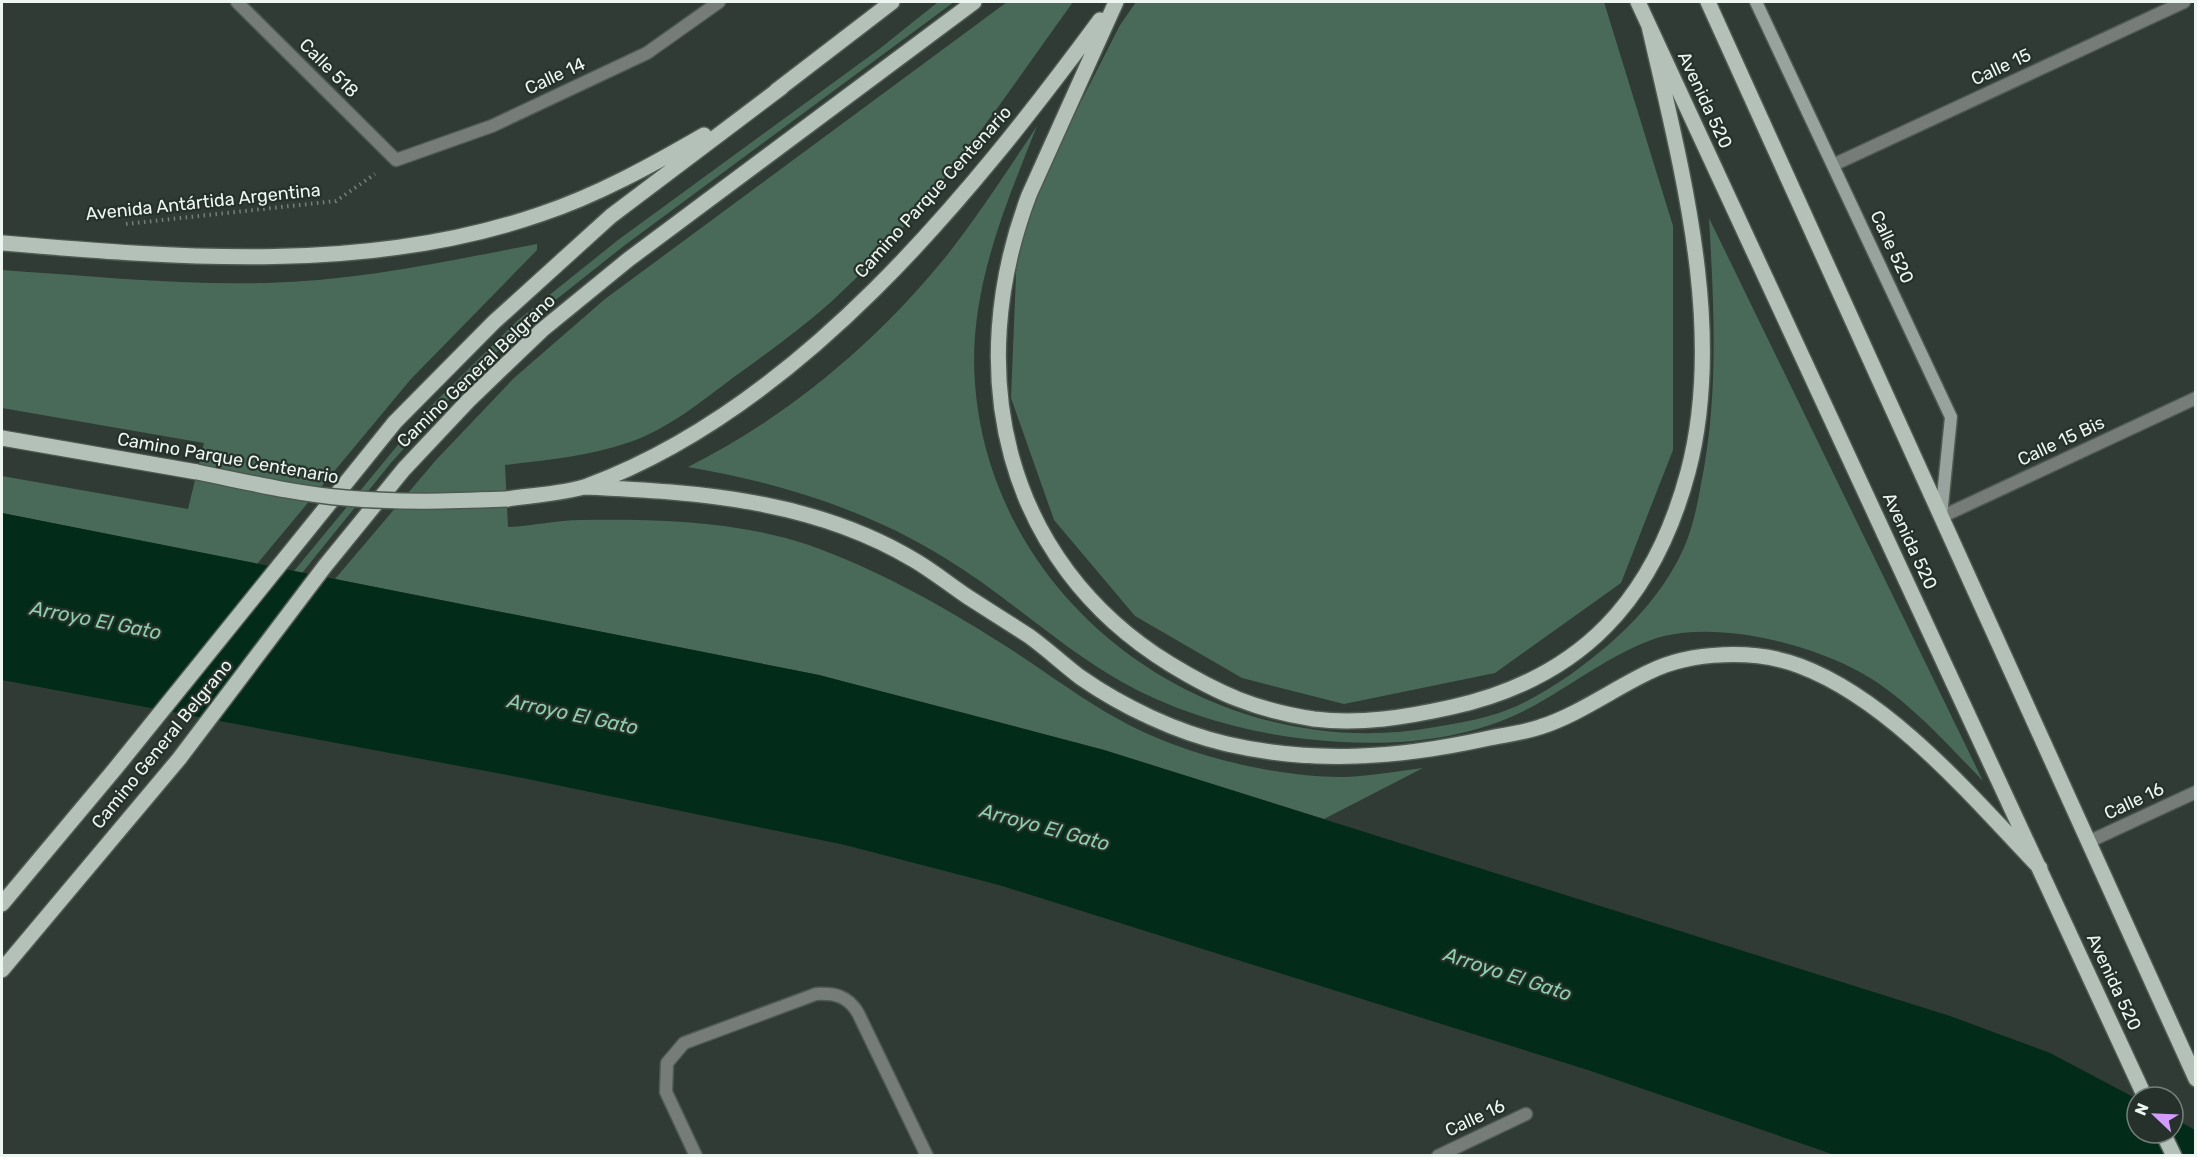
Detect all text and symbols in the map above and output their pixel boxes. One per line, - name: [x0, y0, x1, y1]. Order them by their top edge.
- street label: Calle 518: [295, 34, 363, 102]
- street label: Calle 15: [1968, 44, 2034, 90]
- street label: Avenida 520: [1673, 48, 1737, 152]
- street label: Calle 14: [521, 52, 589, 100]
- street label: Camino Parque Centenario: [850, 101, 1016, 283]
- street label: Avenida Antártida Argentina: [84, 179, 322, 225]
- street label: Calle 520: [1866, 207, 1918, 287]
- street label: Camino General Belgrano: [392, 290, 560, 452]
- street label: Calle 15 Bis: [2014, 411, 2108, 471]
- street label: Camino Parque Centenario: [116, 428, 340, 488]
- street label: Avenida 520: [1878, 489, 1942, 593]
- water label: Arroyo El Gato: [27, 595, 164, 644]
- street label: Camino General Belgrano: [87, 655, 237, 833]
- water label: Arroyo El Gato: [504, 688, 641, 740]
- street label: Calle 16: [2100, 778, 2168, 824]
- water label: Arroyo El Gato: [977, 798, 1112, 856]
- street label: Avenida 520: [2082, 930, 2146, 1034]
- water label: Arroyo El Gato: [1440, 942, 1575, 1006]
- north arrow: [2125, 1085, 2185, 1145]
- street label: Calle 16: [1441, 1095, 1509, 1141]
- text: N: [2131, 1100, 2153, 1118]

